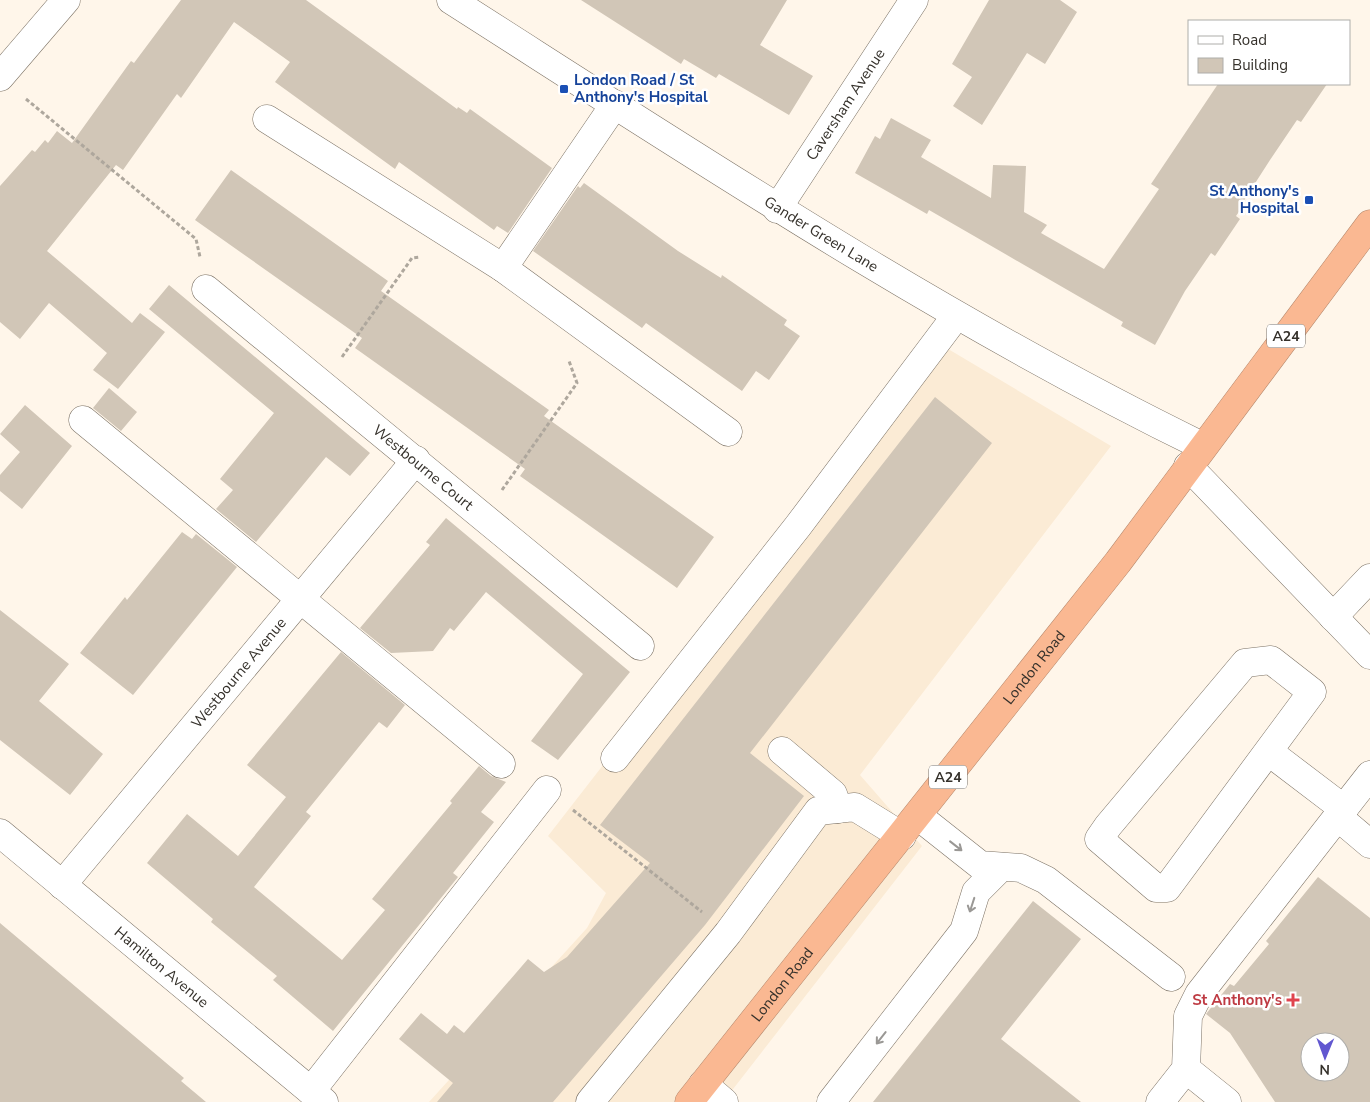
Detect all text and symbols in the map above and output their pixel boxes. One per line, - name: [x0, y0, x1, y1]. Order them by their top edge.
- legend: [1188, 20, 1350, 85]
- text: Road: [1232, 30, 1267, 50]
- street label: Caversham Avenue: [801, 45, 890, 164]
- text: Building: [1232, 55, 1288, 75]
- place label: London Road / St Anthony's Hospital: [574, 70, 708, 107]
- marker: London Road / St Anthony's Hospital: [558, 83, 570, 95]
- place label: St Anthony's Hospital: [1209, 181, 1299, 218]
- street label: Gander Green Lane: [760, 192, 882, 277]
- marker: St Anthony's Hospital: [1303, 194, 1315, 206]
- road number: A24: [1267, 324, 1305, 348]
- street label: Westbourne Court: [369, 420, 478, 515]
- street label: Westbourne Avenue: [187, 613, 291, 732]
- street label: London Road: [999, 626, 1070, 709]
- road number: A24: [929, 766, 967, 789]
- one-way arrow: [949, 841, 963, 851]
- one-way arrow: [967, 897, 976, 913]
- street label: Hamilton Avenue: [110, 922, 213, 1012]
- street label: London Road: [747, 943, 818, 1026]
- place label: St Anthony's: [1192, 990, 1282, 1010]
- marker: St Anthony's: [1286, 993, 1300, 1007]
- one-way arrow: [875, 1031, 886, 1044]
- north arrow: [1300, 1032, 1350, 1082]
- text: N: [1319, 1060, 1330, 1079]

